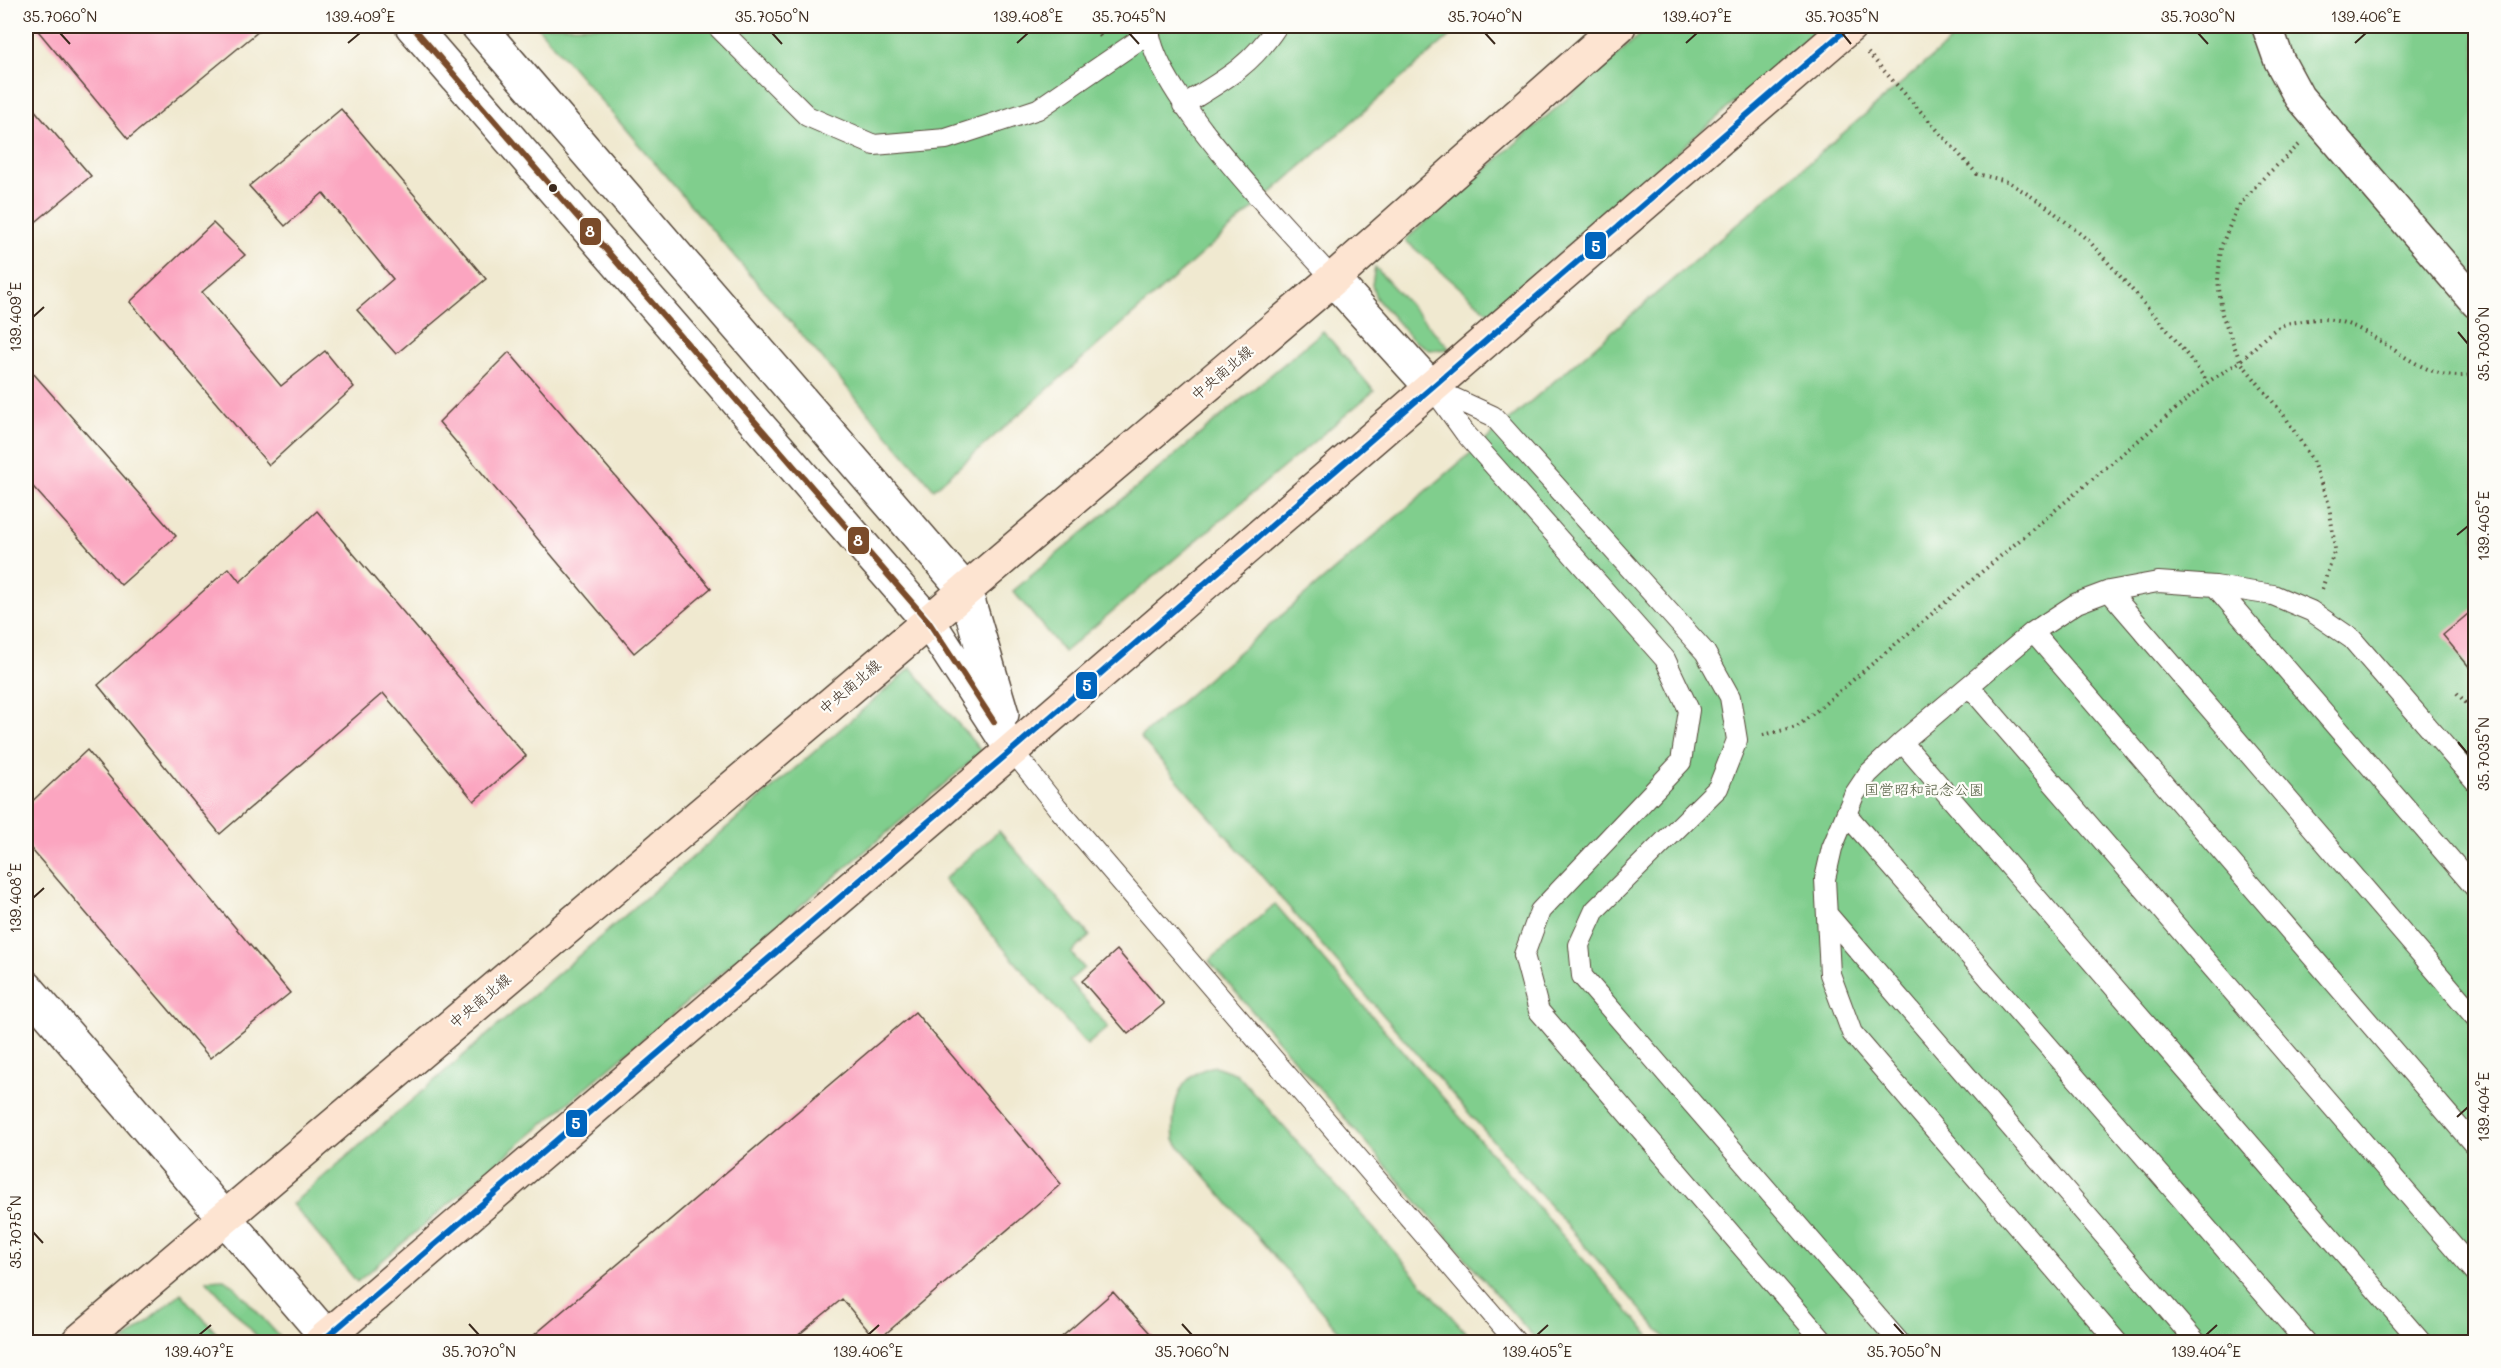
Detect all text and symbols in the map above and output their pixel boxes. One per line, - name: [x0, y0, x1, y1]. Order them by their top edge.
- text: 35.7060°N: [23, 6, 97, 26]
- text: 139.409°E: [325, 6, 395, 26]
- text: 35.7050°N: [735, 6, 809, 26]
- text: 139.408°E: [993, 6, 1064, 26]
- text: 35.7045°N: [1092, 6, 1166, 26]
- text: 35.7040°N: [1448, 6, 1522, 26]
- text: 139.407°E: [1662, 6, 1732, 26]
- text: 35.7035°N: [1805, 6, 1879, 26]
- text: 35.7030°N: [2161, 6, 2235, 26]
- text: 139.406°E: [2331, 6, 2402, 26]
- unlabelled marker: [547, 182, 559, 194]
- line badge: 8: [579, 217, 602, 246]
- text: 8: [585, 220, 595, 241]
- line badge: 5: [1584, 231, 1607, 260]
- text: 5: [1591, 235, 1601, 256]
- text: 139.409°E: [5, 282, 25, 352]
- text: 35.7030°N: [2473, 307, 2493, 381]
- street label: 中央南北線: [1186, 340, 1257, 404]
- text: 139.405°E: [2473, 491, 2493, 561]
- line badge: 8: [847, 526, 870, 555]
- text: 8: [853, 529, 863, 550]
- street label: 中央南北線: [814, 654, 885, 718]
- line badge: 5: [1075, 671, 1098, 700]
- text: 5: [1082, 674, 1092, 695]
- text: 35.7035°N: [2473, 717, 2493, 791]
- park label: 国営昭和記念公園: [1864, 779, 1984, 799]
- text: 139.408°E: [5, 862, 25, 933]
- street label: 中央南北線: [444, 968, 515, 1032]
- text: 139.404°E: [2473, 1072, 2493, 1142]
- line badge: 5: [565, 1109, 588, 1138]
- text: 5: [571, 1112, 581, 1133]
- text: 35.7075°N: [5, 1195, 25, 1269]
- text: 139.407°E: [164, 1341, 234, 1361]
- text: 35.7070°N: [442, 1341, 516, 1361]
- text: 139.406°E: [833, 1341, 904, 1361]
- text: 35.7060°N: [1155, 1341, 1229, 1361]
- text: 139.405°E: [1502, 1341, 1572, 1361]
- text: 35.7050°N: [1867, 1341, 1941, 1361]
- text: 139.404°E: [2171, 1341, 2241, 1361]

